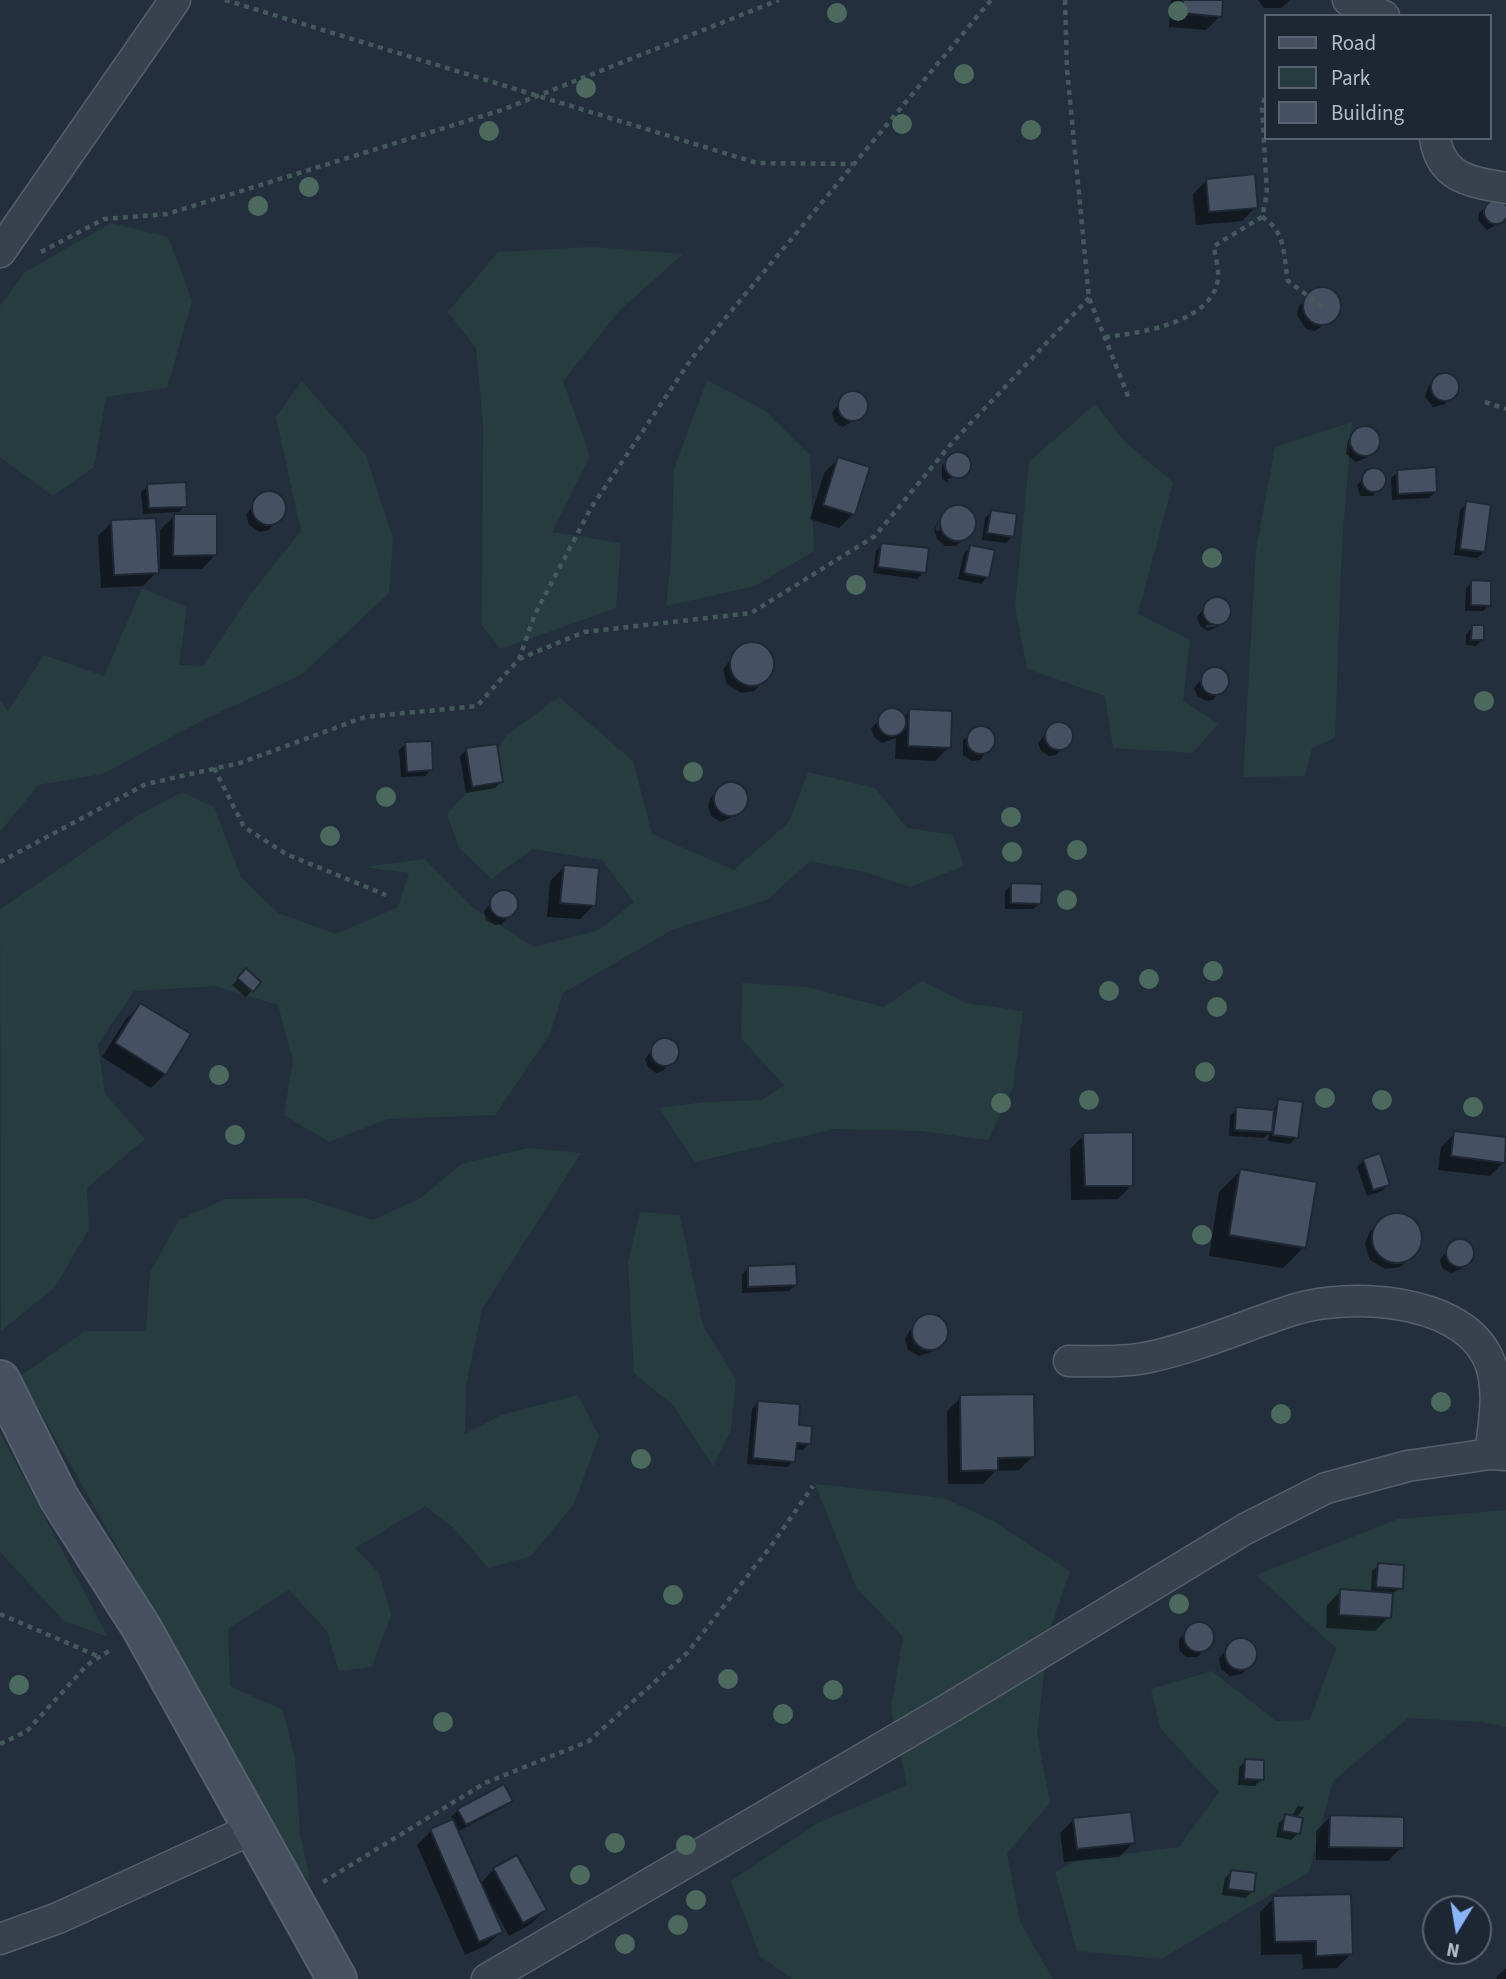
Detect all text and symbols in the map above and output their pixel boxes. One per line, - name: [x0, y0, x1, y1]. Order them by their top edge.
- legend: [1264, 14, 1492, 140]
- text: Road: [1331, 28, 1376, 58]
- text: Park: [1331, 63, 1370, 93]
- text: Building: [1331, 98, 1404, 128]
- north arrow: [1422, 1895, 1492, 1965]
- text: N: [1445, 1935, 1462, 1964]

